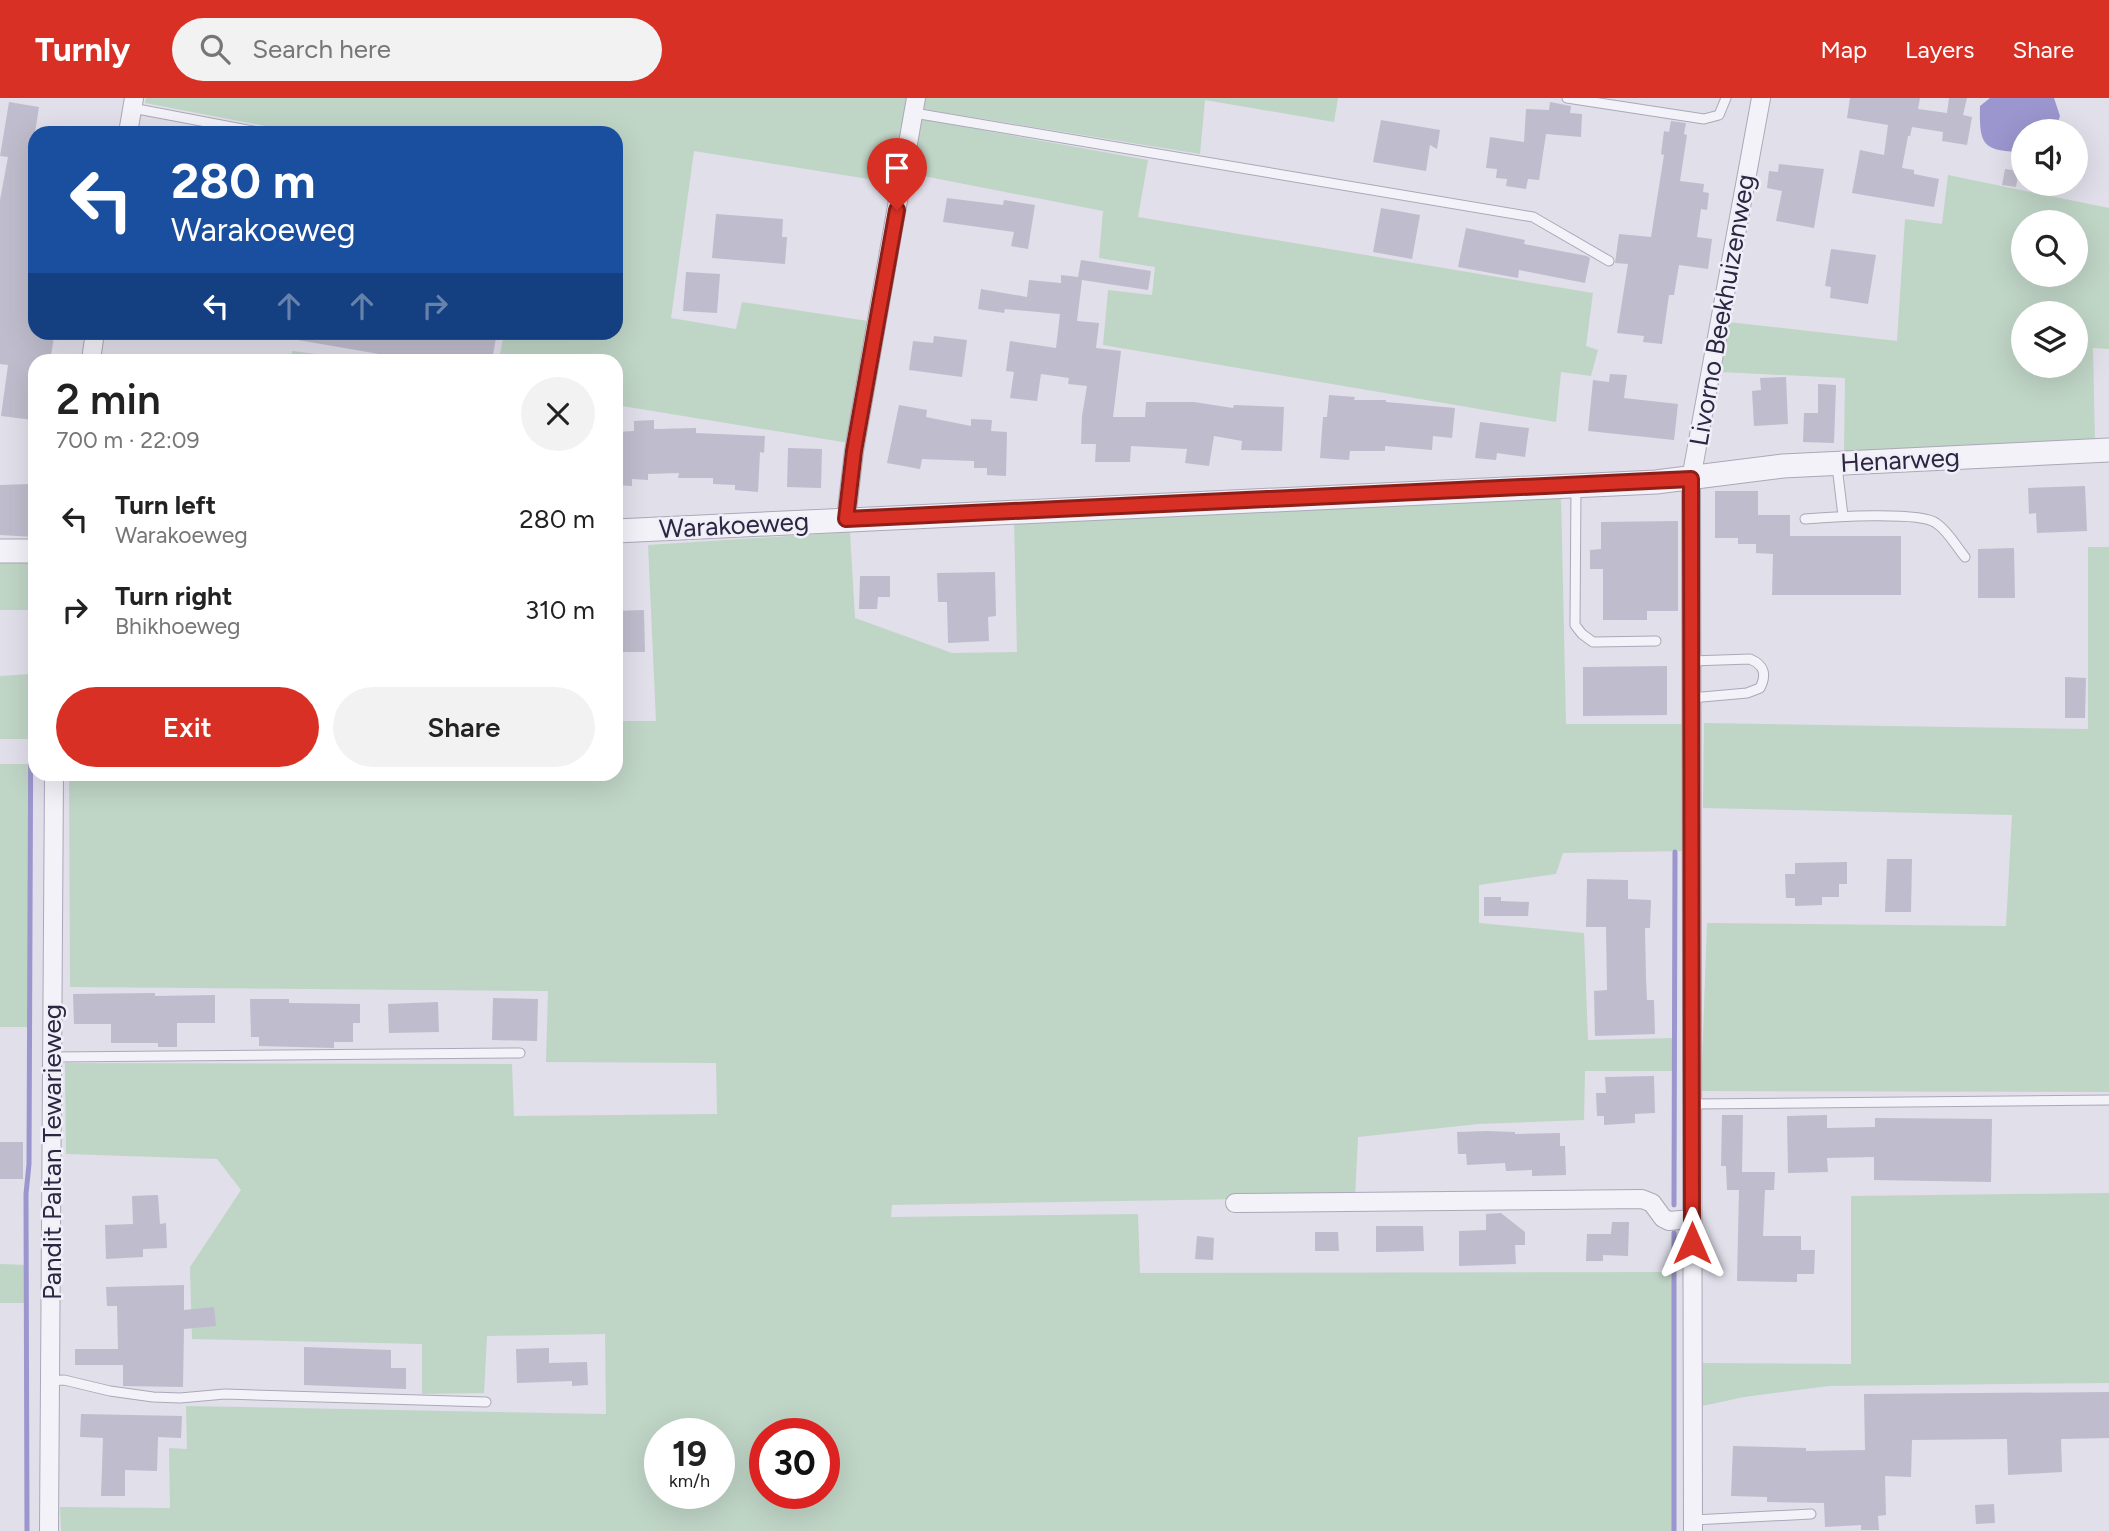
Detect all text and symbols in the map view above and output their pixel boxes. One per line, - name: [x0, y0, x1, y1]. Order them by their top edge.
- search box: [172, 18, 662, 81]
- text: Turnly: [35, 30, 130, 69]
- icon: search: [196, 30, 234, 68]
- text: Search here: [252, 33, 391, 65]
- text: Map: [1820, 35, 1867, 64]
- text: Layers: [1905, 35, 1974, 64]
- text: Share: [2012, 35, 2074, 64]
- map controls: [2011, 119, 2088, 378]
- button: sound: [2011, 119, 2088, 196]
- pin: [867, 138, 927, 210]
- icon: arrive: [878, 149, 916, 187]
- text: 280 m: [171, 151, 316, 210]
- icon: left: [56, 154, 147, 245]
- street label: Livorno Beekhuizenweg: [1682, 172, 1762, 448]
- button: search: [2011, 210, 2088, 287]
- text: Warakoeweg: [171, 211, 356, 249]
- icon: left: [197, 287, 235, 325]
- icon: ahead: [270, 287, 308, 325]
- icon: ahead: [343, 287, 381, 325]
- icon: right: [416, 287, 454, 325]
- button: layers: [2011, 301, 2088, 378]
- text: 2 min: [56, 374, 161, 425]
- button: close: [521, 377, 595, 451]
- text: 700 m · 22:09: [56, 426, 200, 454]
- street label: Henarweg: [1839, 441, 1961, 479]
- text: Turn left: [115, 489, 216, 521]
- icon: left: [56, 500, 94, 538]
- text: 280 m: [519, 503, 595, 535]
- street label: Warakoeweg: [658, 505, 810, 545]
- text: Warakoeweg: [115, 521, 248, 549]
- text: Turn right: [115, 580, 232, 612]
- icon: right: [56, 591, 94, 629]
- text: 310 m: [525, 594, 595, 626]
- text: Bhikhoeweg: [115, 612, 241, 640]
- button: Exit: [56, 687, 319, 767]
- button: Share: [333, 687, 595, 767]
- street label: Pandit Paltan Tewarieweg: [36, 1004, 68, 1300]
- position arrow: [1655, 1206, 1729, 1280]
- speed limit sign: 30: [749, 1418, 840, 1509]
- text: 19: [672, 1433, 707, 1475]
- text: km/h: [669, 1470, 710, 1492]

